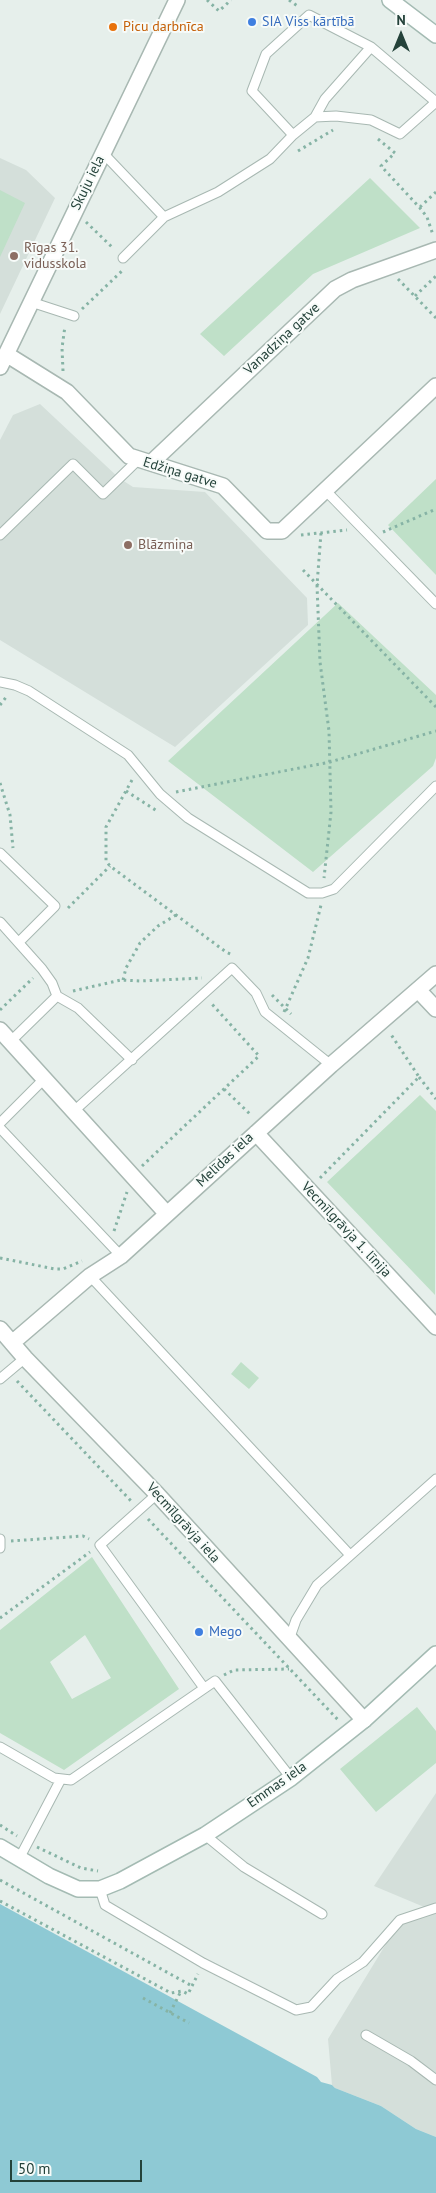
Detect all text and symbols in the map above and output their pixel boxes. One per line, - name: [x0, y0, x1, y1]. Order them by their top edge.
- north arrow: [376, 10, 426, 60]
- text: N: [396, 11, 406, 29]
- place label: SIA Viss kārtībā: [262, 14, 354, 30]
- marker: SIA Viss kārtībā: [246, 16, 258, 28]
- place label: Picu darbnīca: [123, 19, 204, 35]
- marker: Picu darbnīca: [107, 21, 119, 33]
- street label: Skuju iela: [68, 153, 108, 213]
- place label: Rīgas 31. vidusskola: [24, 240, 86, 272]
- marker: Rīgas 31. vidusskola: [8, 250, 20, 262]
- street label: Vanadziņa gatve: [241, 300, 323, 378]
- street label: Edžiņa gatve: [141, 454, 219, 492]
- place label: Blāzmiņa: [138, 537, 193, 553]
- marker: Blāzmiņa: [122, 539, 134, 551]
- street label: Melīdas iela: [193, 1129, 257, 1191]
- street label: Vecmīlgrāvja 1. līnija: [297, 1179, 395, 1281]
- street label: Vecmīlgrāvja iela: [143, 1480, 223, 1566]
- place label: Mego: [209, 1624, 242, 1640]
- marker: Mego: [193, 1626, 205, 1638]
- street label: Emmas iela: [244, 1758, 310, 1812]
- scale bar: [12, 2150, 145, 2182]
- text: 50 m: [18, 2159, 51, 2178]

